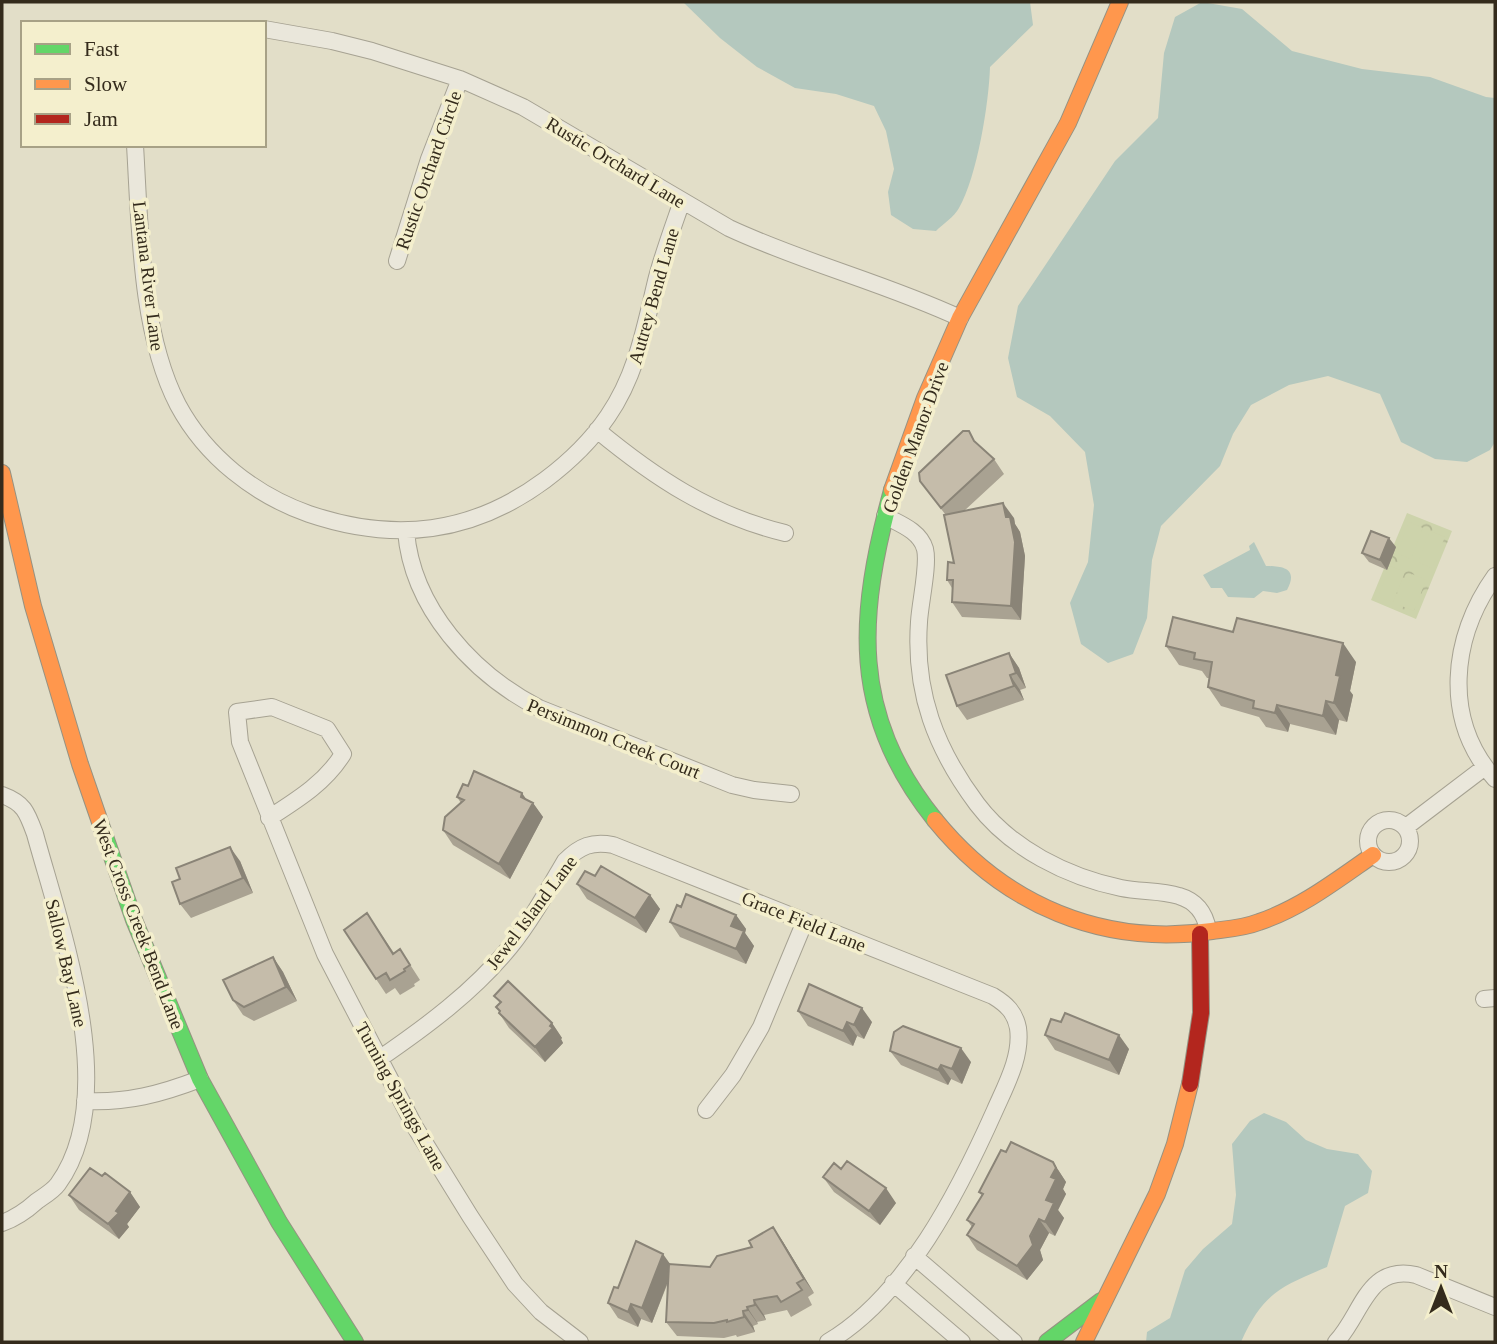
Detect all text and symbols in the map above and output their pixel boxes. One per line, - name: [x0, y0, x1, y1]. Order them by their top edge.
- legend: [21, 21, 266, 147]
- text: Fast: [84, 37, 119, 61]
- text: Slow: [84, 72, 128, 96]
- street label: Rustic Orchard Circle: [391, 88, 466, 252]
- text: Jam: [84, 107, 118, 131]
- street label: Rustic Orchard Lane: [542, 113, 689, 212]
- street label: Lantana River Lane: [129, 200, 168, 352]
- street label: Autrey Bend Lane: [624, 226, 683, 366]
- street label: Golden Manor Drive: [878, 359, 953, 516]
- street label: Persimmon Creek Court: [524, 694, 704, 783]
- street label: West Cross Creek Bend Lane: [89, 816, 188, 1032]
- street label: Jewel Island Lane: [482, 851, 581, 973]
- street label: Grace Field Lane: [739, 887, 869, 956]
- street label: Sallow Bay Lane: [42, 897, 91, 1029]
- street label: Turning Springs Lane: [351, 1019, 450, 1174]
- north arrow: [1406, 1253, 1476, 1323]
- text: N: [1434, 1261, 1448, 1282]

